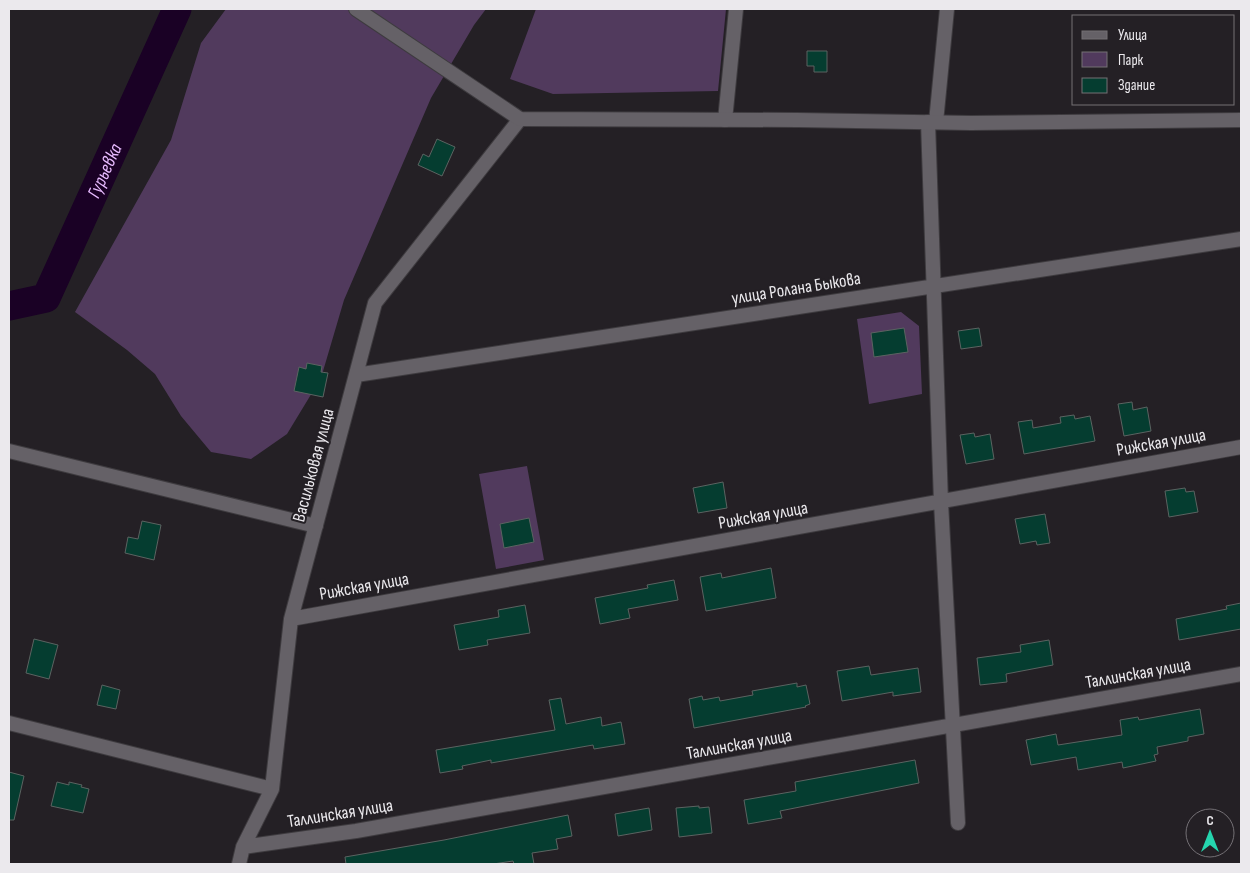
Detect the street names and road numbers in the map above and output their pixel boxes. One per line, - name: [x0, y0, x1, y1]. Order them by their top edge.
- street label: улица Ролана Быкова: [730, 268, 862, 309]
- street label: Васильковая улица: [288, 406, 339, 524]
- street label: Рижская улица: [1115, 424, 1208, 461]
- street label: Рижская улица: [717, 497, 810, 534]
- street label: Рижская улица: [318, 568, 411, 605]
- street label: Таллинская улица: [1084, 654, 1193, 693]
- street label: Таллинская улица: [685, 725, 794, 764]
- street label: Таллинская улица: [286, 795, 395, 832]

